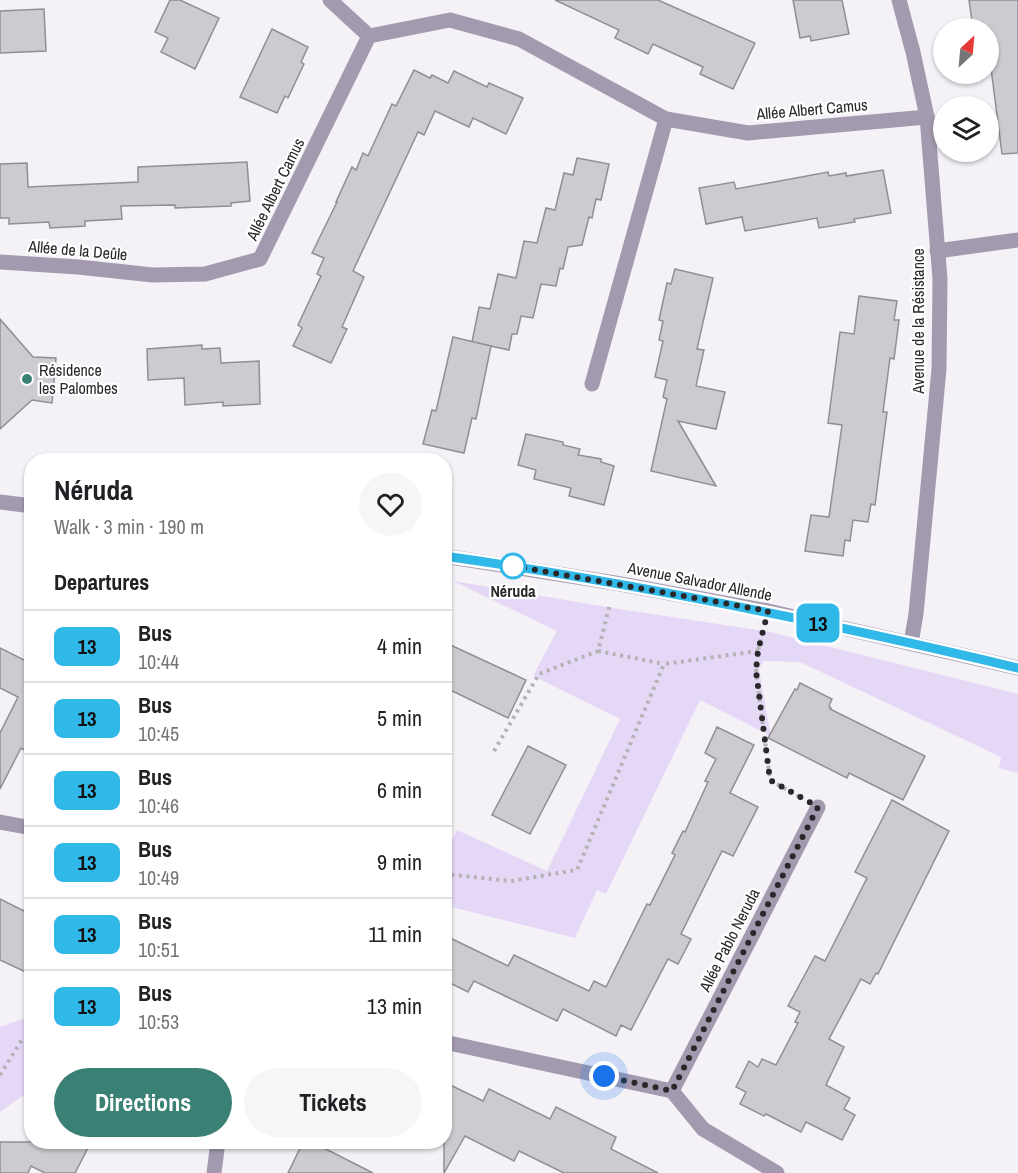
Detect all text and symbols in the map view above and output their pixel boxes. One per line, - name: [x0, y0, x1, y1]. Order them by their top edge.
- north arrow: [933, 18, 999, 84]
- map controls: [933, 18, 999, 162]
- street label: Allée Albert Camus: [754, 93, 869, 125]
- button: layers: [933, 96, 999, 162]
- street label: Allée Albert Camus: [240, 134, 309, 245]
- street label: Allée de la Deûle: [27, 235, 128, 265]
- street label: Avenue de la Résistance: [907, 248, 929, 395]
- place label: Résidence les Palombes: [39, 359, 118, 399]
- marker: Résidence les Palombes: [20, 372, 34, 386]
- text: Néruda: [54, 471, 133, 509]
- button: heart: [359, 473, 422, 536]
- text: Walk · 3 min · 190 m: [54, 513, 204, 540]
- marker: Néruda: [500, 553, 526, 579]
- street label: Avenue Salvador Allende: [625, 556, 774, 606]
- text: Departures: [54, 567, 149, 597]
- place label: Néruda: [490, 580, 536, 602]
- line badge: 13: [791, 604, 845, 642]
- text: 13: [808, 609, 828, 638]
- text: Bus: [138, 618, 172, 648]
- text: 4 min: [377, 631, 422, 661]
- text: 13: [77, 632, 97, 661]
- text: 10:44: [138, 648, 179, 675]
- text: Bus: [138, 690, 172, 720]
- text: 5 min: [377, 703, 422, 733]
- text: 13: [77, 704, 97, 733]
- text: 10:45: [138, 720, 179, 747]
- text: Bus: [138, 762, 172, 792]
- text: 6 min: [377, 775, 422, 805]
- text: 13: [77, 776, 97, 805]
- text: 10:46: [138, 792, 179, 819]
- text: Bus: [138, 834, 172, 864]
- text: 9 min: [377, 847, 422, 877]
- text: 13: [77, 848, 97, 877]
- text: 10:49: [138, 864, 179, 891]
- street label: Allée Pablo Neruda: [693, 884, 765, 996]
- text: Bus: [138, 906, 172, 936]
- text: 11 min: [368, 919, 422, 949]
- text: 13: [77, 920, 97, 949]
- text: 10:51: [138, 936, 179, 963]
- text: Bus: [138, 978, 172, 1008]
- text: 13 min: [367, 991, 422, 1021]
- text: 13: [77, 992, 97, 1021]
- text: 10:53: [138, 1008, 179, 1035]
- your location: [589, 1061, 619, 1091]
- button: Directions: [54, 1068, 232, 1137]
- button: Tickets: [244, 1068, 422, 1137]

